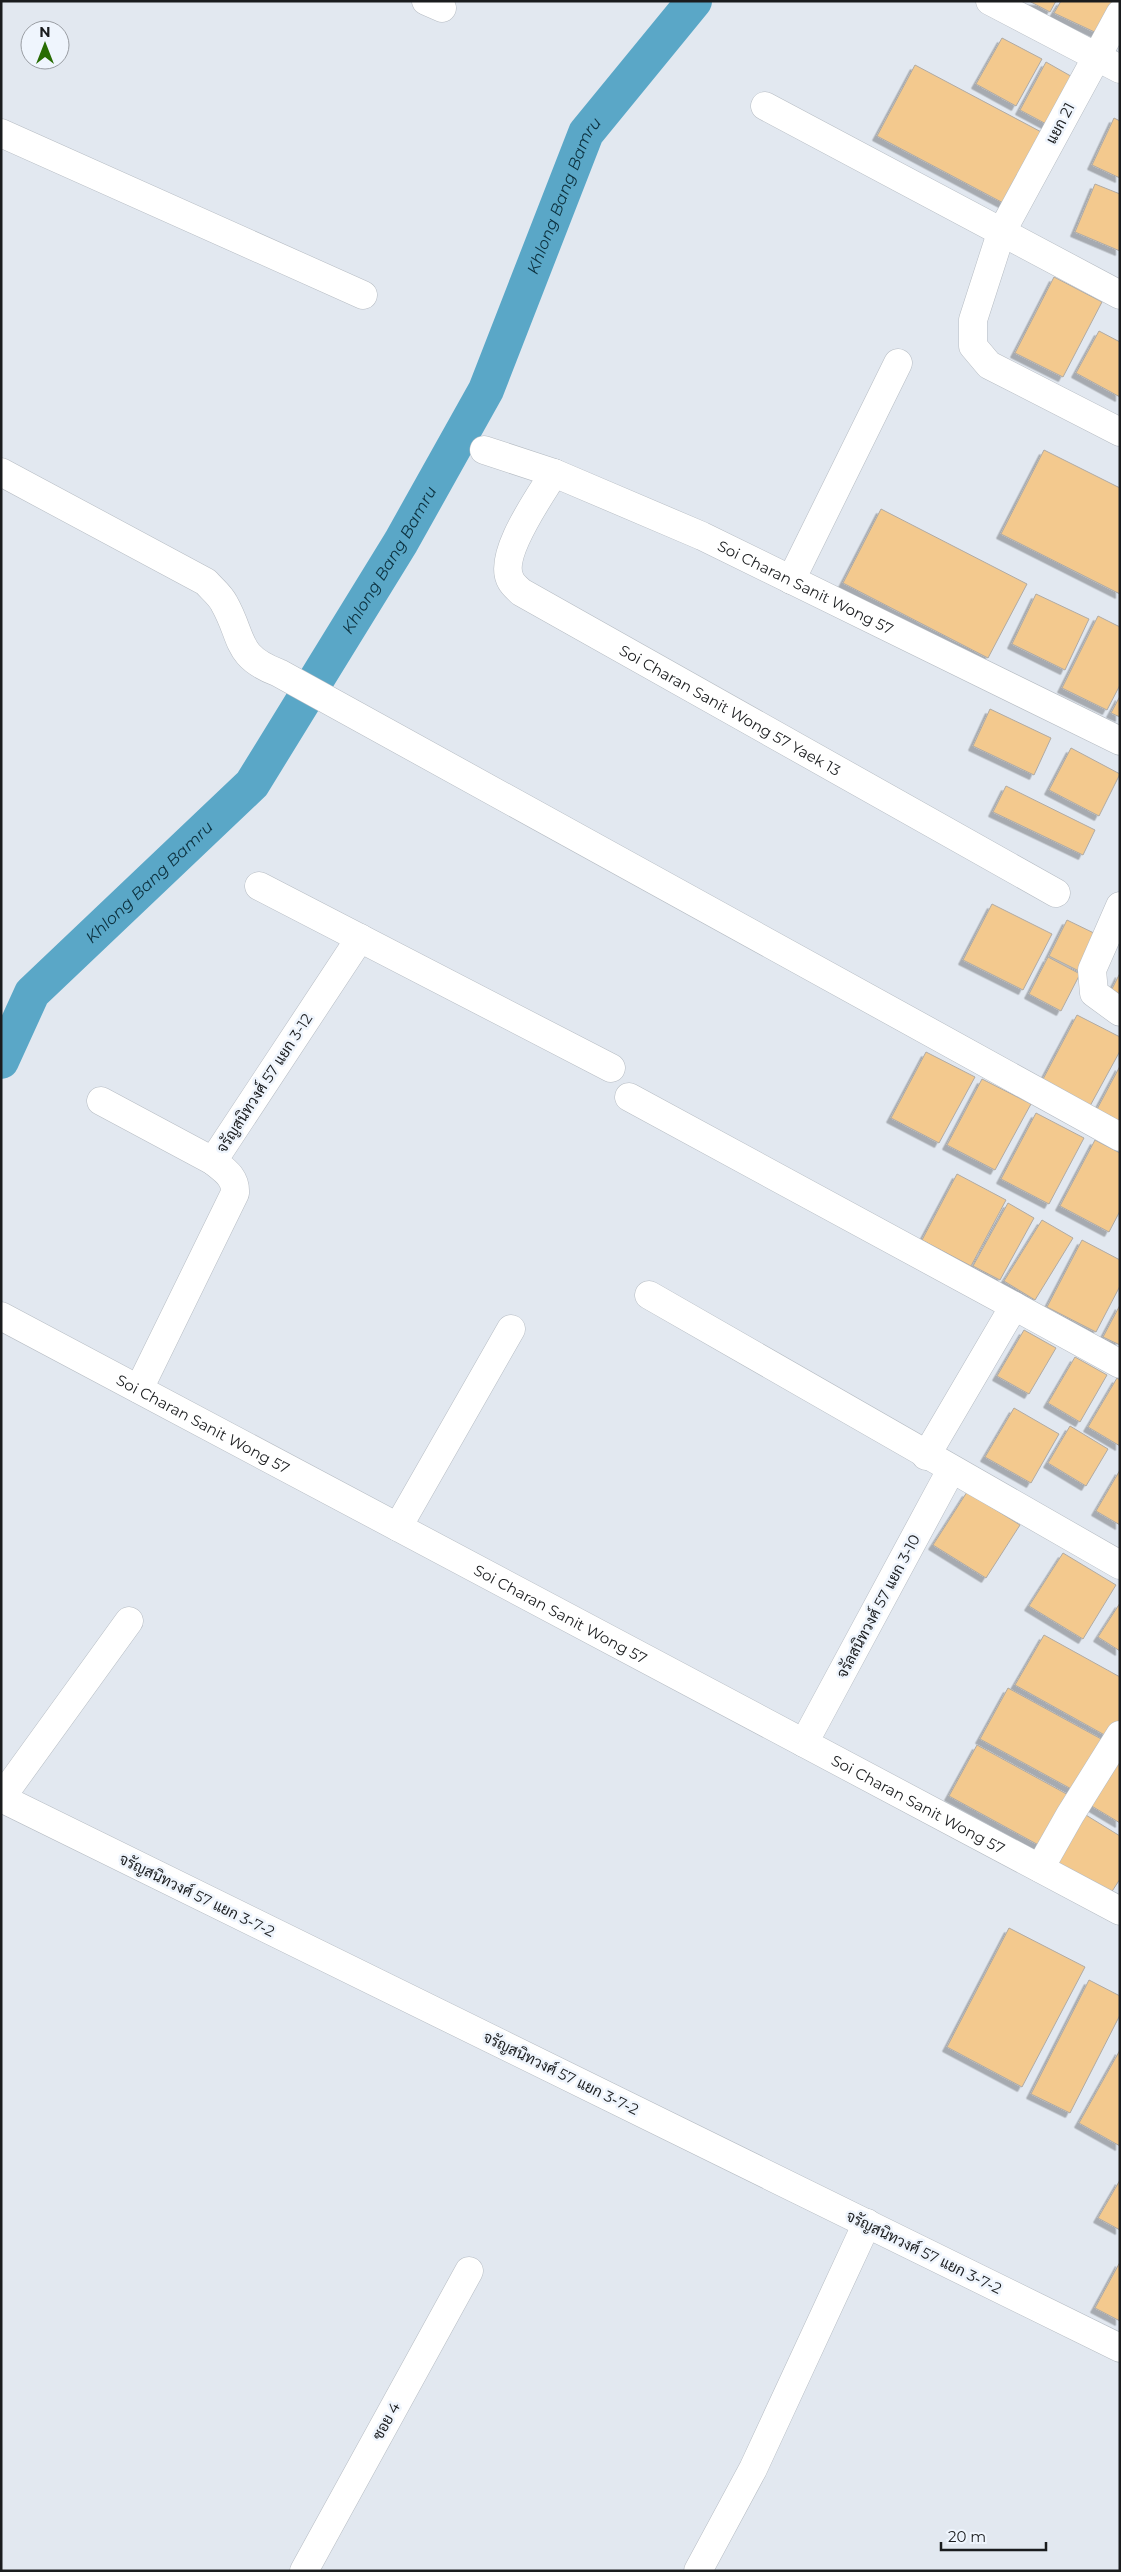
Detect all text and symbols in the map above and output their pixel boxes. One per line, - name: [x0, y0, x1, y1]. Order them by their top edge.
- north arrow: [20, 20, 70, 70]
- text: N: [39, 23, 51, 41]
- street label: แยก 21: [1041, 99, 1079, 147]
- water label: Khlong Bang Bamru: [523, 113, 605, 277]
- water label: Khlong Bang Bamru: [338, 482, 440, 637]
- street label: Soi Charan Sanit Wong 57: [715, 536, 897, 638]
- street label: Soi Charan Sanit Wong 57 Yaek 13: [616, 640, 844, 779]
- water label: Khlong Bang Bamru: [81, 817, 217, 947]
- street label: จรัญสนิทวงศ์ 57 แยก 3-12: [212, 1010, 316, 1156]
- street label: Soi Charan Sanit Wong 57: [113, 1370, 293, 1477]
- street label: จรัลสนิทวงศ์ 57 แยก 3-10: [832, 1531, 924, 1681]
- street label: Soi Charan Sanit Wong 57: [471, 1560, 651, 1668]
- street label: Soi Charan Sanit Wong 57: [828, 1750, 1008, 1858]
- street label: จรัญสนิทวงศ์ 57 แยก 3-7-2: [116, 1849, 278, 1941]
- street label: จรัญสนิทวงศ์ 57 แยก 3-7-2: [480, 2027, 642, 2119]
- street label: จรัญสนิทวงศ์ 57 แยก 3-7-2: [843, 2206, 1005, 2298]
- street label: ซอย 4: [368, 2399, 404, 2443]
- scale bar: [941, 2520, 1046, 2552]
- text: 20 m: [948, 2527, 986, 2546]

